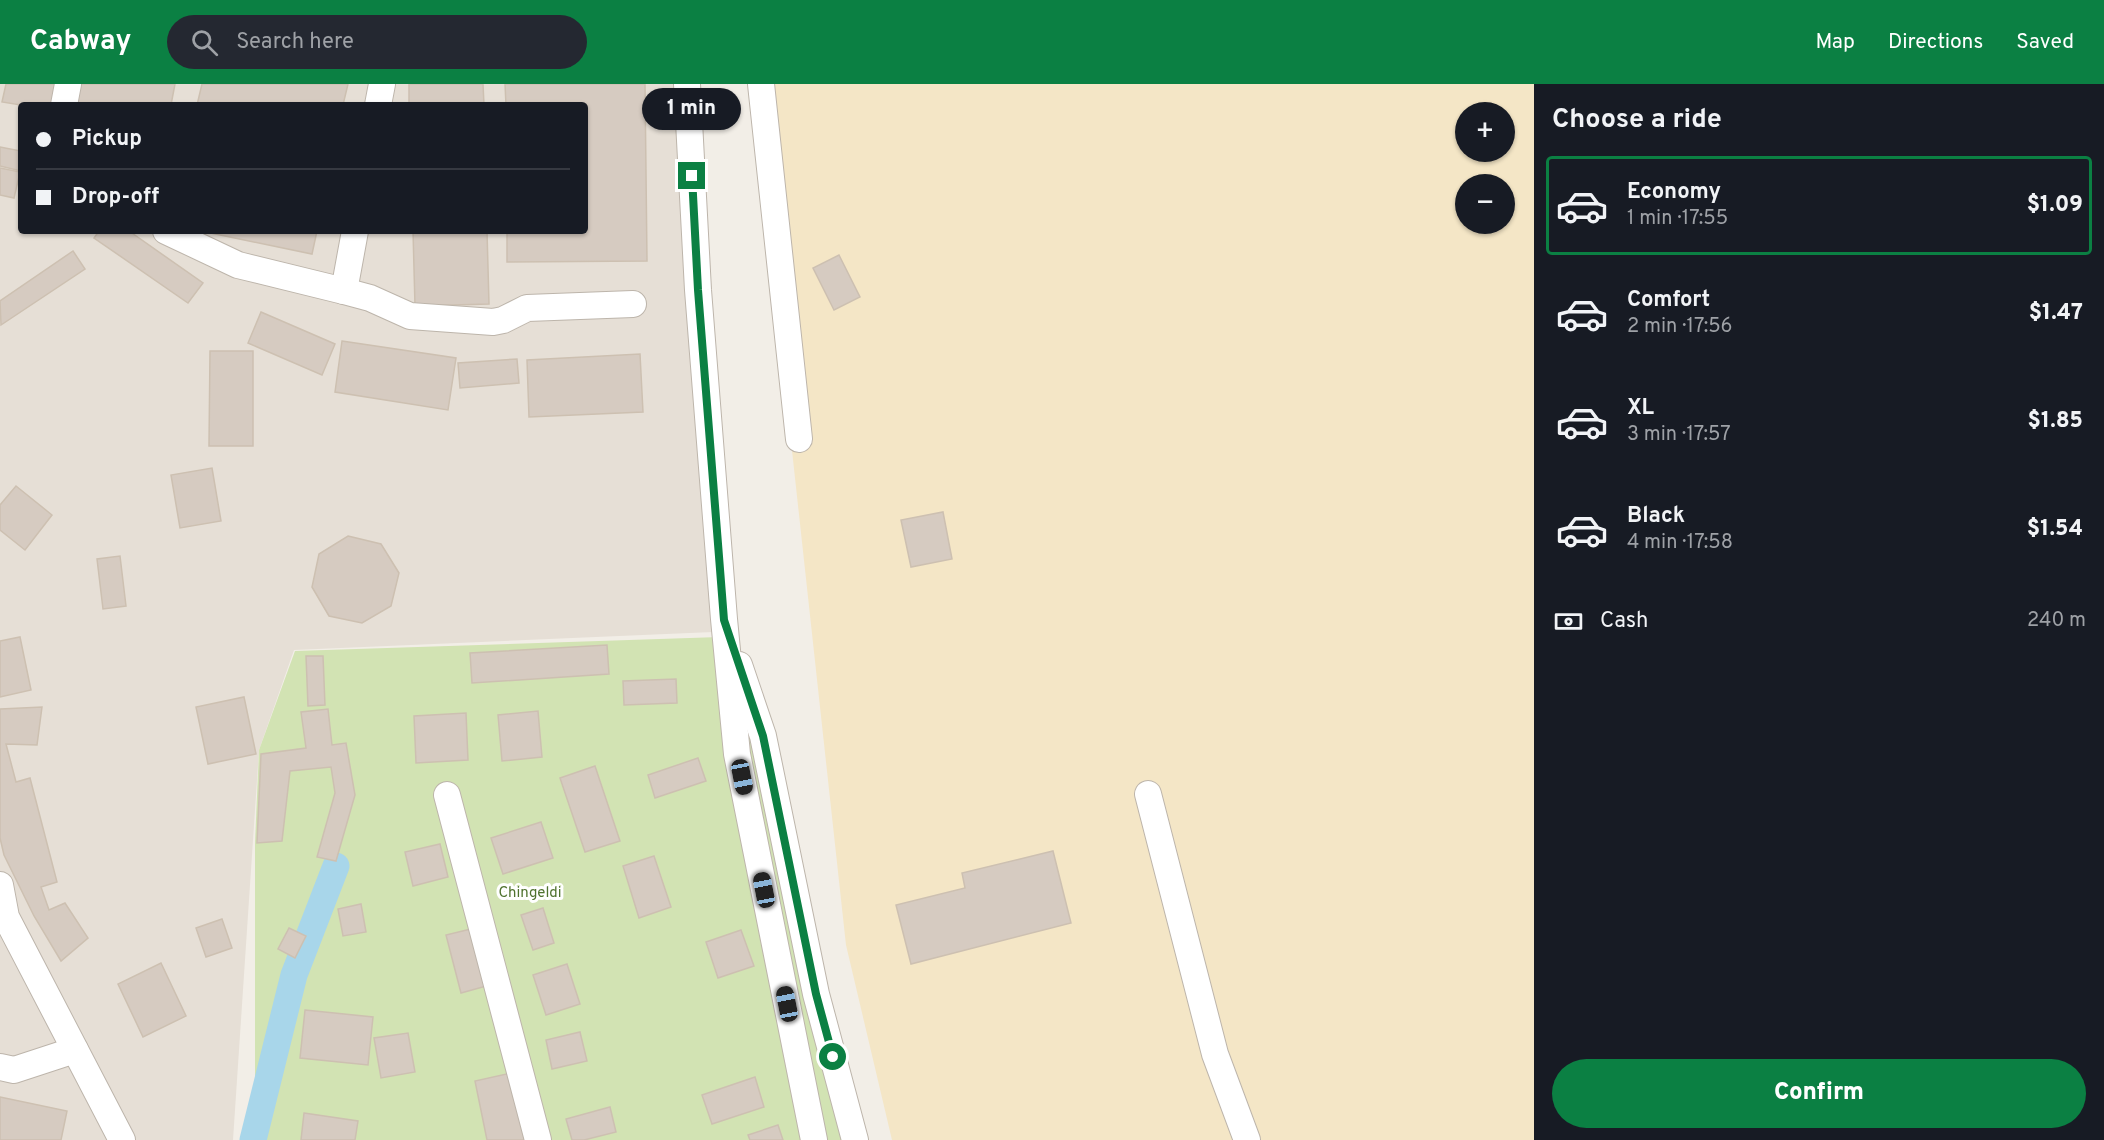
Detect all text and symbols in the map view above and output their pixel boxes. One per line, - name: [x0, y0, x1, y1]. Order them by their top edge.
- search box: [167, 15, 587, 69]
- text: Cabway: [30, 24, 131, 60]
- icon: search: [188, 26, 221, 59]
- text: Search here: [236, 29, 354, 56]
- text: Map: [1815, 29, 1855, 56]
- text: Directions: [1888, 29, 1983, 56]
- text: Saved: [2016, 29, 2074, 56]
- callout: 1 min: [642, 89, 742, 131]
- text: 1 min: [667, 96, 716, 122]
- map controls: [1455, 102, 1515, 234]
- button: +: [1455, 102, 1515, 162]
- text: Choose a ride: [1552, 103, 1722, 137]
- text: Pickup: [72, 126, 142, 153]
- route end: [678, 162, 705, 189]
- button: −: [1455, 174, 1515, 234]
- icon: car: [1555, 179, 1609, 233]
- text: Economy: [1627, 179, 1721, 206]
- text: Drop-off: [72, 184, 159, 211]
- text: $1.09: [2027, 192, 2083, 219]
- text: 1 min · 17:55: [1627, 206, 1728, 232]
- icon: car: [1555, 287, 1609, 341]
- text: Comfort: [1627, 287, 1710, 314]
- text: $1.47: [2029, 300, 2083, 327]
- text: 2 min · 17:56: [1627, 314, 1733, 340]
- icon: car: [1555, 395, 1609, 449]
- text: XL: [1627, 395, 1654, 422]
- text: $1.85: [2028, 408, 2083, 435]
- text: 3 min · 17:57: [1627, 422, 1731, 448]
- icon: car: [1555, 503, 1609, 557]
- text: Black: [1627, 503, 1685, 530]
- text: $1.54: [2027, 516, 2083, 543]
- text: 4 min · 17:58: [1627, 530, 1733, 556]
- icon: cash: [1552, 605, 1585, 638]
- text: Cash: [1600, 608, 1649, 635]
- text: 240 m: [2027, 608, 2086, 634]
- car: [730, 758, 754, 796]
- car: [752, 871, 776, 909]
- park label: Chingeldi: [498, 884, 562, 903]
- car: [775, 985, 799, 1023]
- route start: [819, 1043, 846, 1070]
- button: Confirm: [1552, 1059, 2086, 1128]

